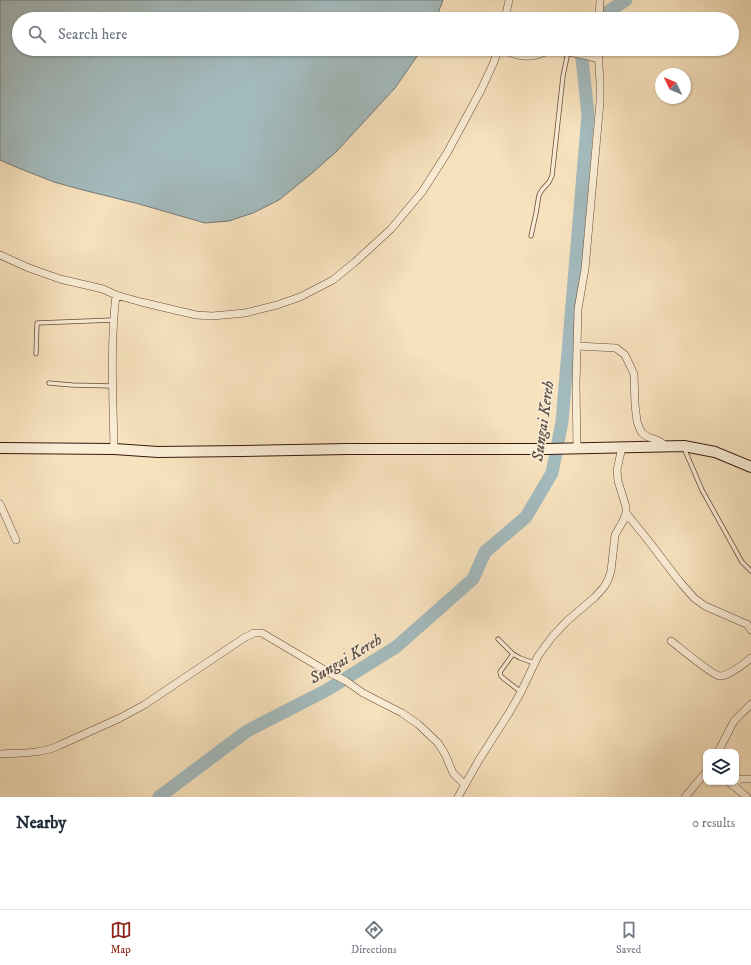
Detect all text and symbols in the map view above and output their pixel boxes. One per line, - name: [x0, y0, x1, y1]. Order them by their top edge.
- search box: [12, 12, 739, 56]
- icon: search: [26, 23, 48, 45]
- text: Search here: [58, 25, 127, 44]
- north arrow: [655, 68, 691, 104]
- water label: Sungai Kereh: [527, 380, 559, 464]
- water label: Sungai Kereh: [305, 629, 385, 689]
- map controls: [703, 749, 739, 785]
- button: layers: [703, 749, 739, 785]
- text: Nearby: [16, 812, 66, 834]
- text: 0 results: [692, 815, 735, 831]
- tab: Map: [110, 919, 132, 957]
- tab: Directions: [351, 919, 397, 957]
- tab: Saved: [616, 919, 641, 957]

